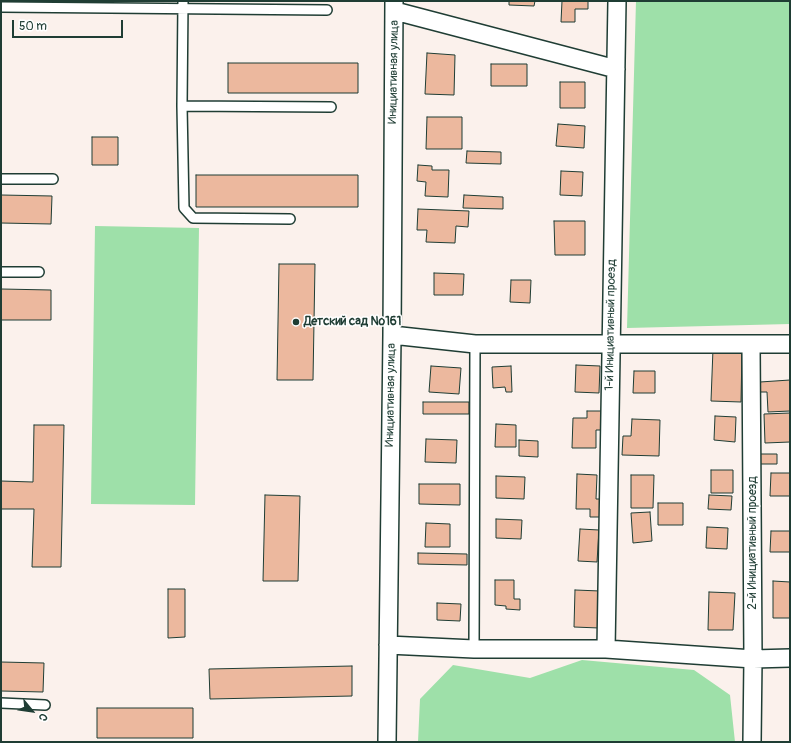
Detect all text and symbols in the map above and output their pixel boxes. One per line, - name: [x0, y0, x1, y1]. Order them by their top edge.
- scale bar: [14, 12, 125, 38]
- text: 50 m: [19, 19, 47, 34]
- street label: Инициативная улица: [386, 20, 402, 124]
- street label: 1-й Инициативный проезд: [603, 259, 619, 391]
- place label: Детский сад №161: [304, 315, 402, 329]
- marker: Детский сад №161: [291, 317, 301, 327]
- street label: Инициативная улица: [383, 343, 399, 447]
- street label: 2-й Инициативный проезд: [746, 476, 760, 610]
- north arrow: [12, 691, 52, 731]
- text: С: [36, 711, 50, 723]

